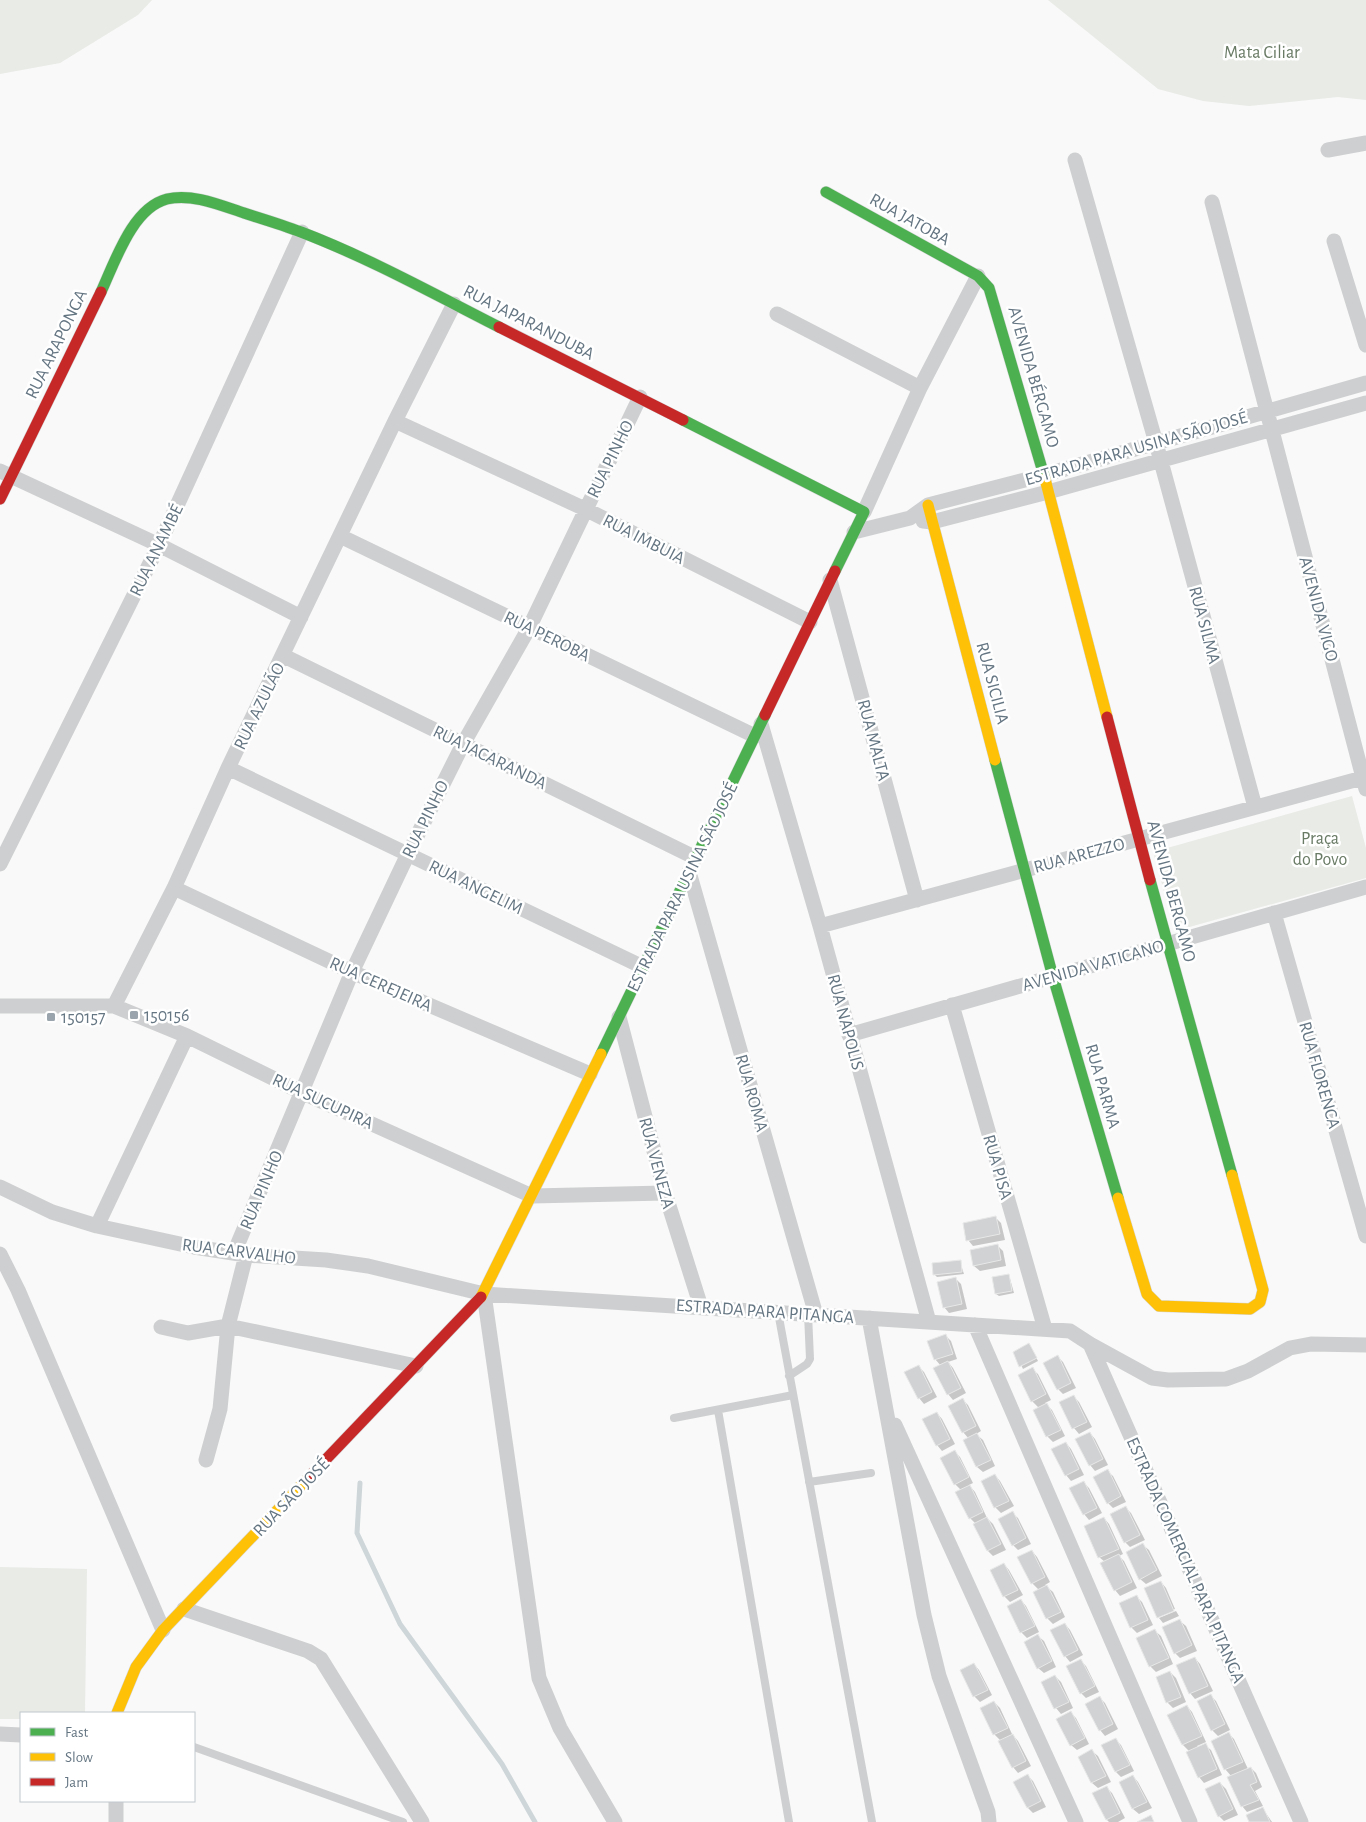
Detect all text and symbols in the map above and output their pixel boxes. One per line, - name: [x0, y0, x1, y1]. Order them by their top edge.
- park label: Mata Ciliar: [1224, 44, 1300, 62]
- street label: RUA JATOBA: [866, 191, 953, 250]
- street label: RUA JAPARANDUBA: [460, 282, 598, 364]
- street label: RUA ARAPONGA: [23, 287, 91, 402]
- street label: AVENIDA BÉRGAMO: [1004, 304, 1065, 450]
- street label: ESTRADA PARA USINA SÃO JOSÉ: [1022, 406, 1250, 489]
- street label: RUA PINHO: [584, 418, 637, 501]
- street label: RUA ANAMBÉ: [124, 500, 187, 599]
- street label: RUA IMBUIA: [600, 512, 688, 568]
- street label: AVENIDA VIGO: [1295, 555, 1341, 664]
- street label: RUA SILMA: [1185, 585, 1223, 666]
- street label: RUA PEROBA: [501, 608, 593, 666]
- street label: RUA SICILIA: [972, 640, 1012, 727]
- street label: RUA AZULÃO: [228, 659, 289, 753]
- street label: RUA MALTA: [854, 698, 893, 783]
- street label: RUA JACARANDA: [430, 723, 550, 793]
- street label: RUA PINHO: [399, 778, 452, 861]
- street label: ESTRADA PARA USINA SÃO JOSÉ: [622, 778, 742, 995]
- street label: AVENIDA BERGAMO: [1143, 819, 1199, 964]
- park label: Praça do Povo: [1293, 830, 1347, 869]
- street label: RUA AREZZO: [1032, 835, 1127, 877]
- street label: RUA ANGELIM: [426, 857, 526, 918]
- street label: AVENIDA VATICANO: [1020, 937, 1166, 995]
- street label: RUA CEREJEIRA: [327, 954, 435, 1016]
- street label: RUA NAPOLIS: [824, 972, 866, 1072]
- place label: 150156: [144, 1007, 189, 1025]
- place label: 150157: [61, 1009, 105, 1027]
- marker: 150156: [128, 1009, 140, 1021]
- marker: 150157: [45, 1011, 57, 1023]
- street label: RUA FLORENCA: [1295, 1020, 1343, 1131]
- street label: RUA PARMA: [1081, 1042, 1123, 1131]
- street label: RUA ROMA: [731, 1052, 771, 1135]
- street label: RUA SUCUPIRA: [269, 1071, 376, 1133]
- street label: RUA VENEZA: [635, 1116, 677, 1211]
- street label: RUA PISA: [979, 1133, 1015, 1203]
- street label: RUA PINHO: [237, 1148, 287, 1233]
- street label: RUA CARVALHO: [181, 1236, 297, 1268]
- street label: ESTRADA PARA PITANGA: [675, 1297, 855, 1327]
- street label: ESTRADA COMERCIAL PARA PITANGA: [1123, 1435, 1248, 1687]
- street label: RUA SÃO JOSÉ: [248, 1453, 333, 1540]
- legend: [20, 1712, 195, 1802]
- text: Fast: [65, 1725, 89, 1740]
- text: Slow: [65, 1750, 93, 1765]
- text: Jam: [65, 1775, 88, 1790]

